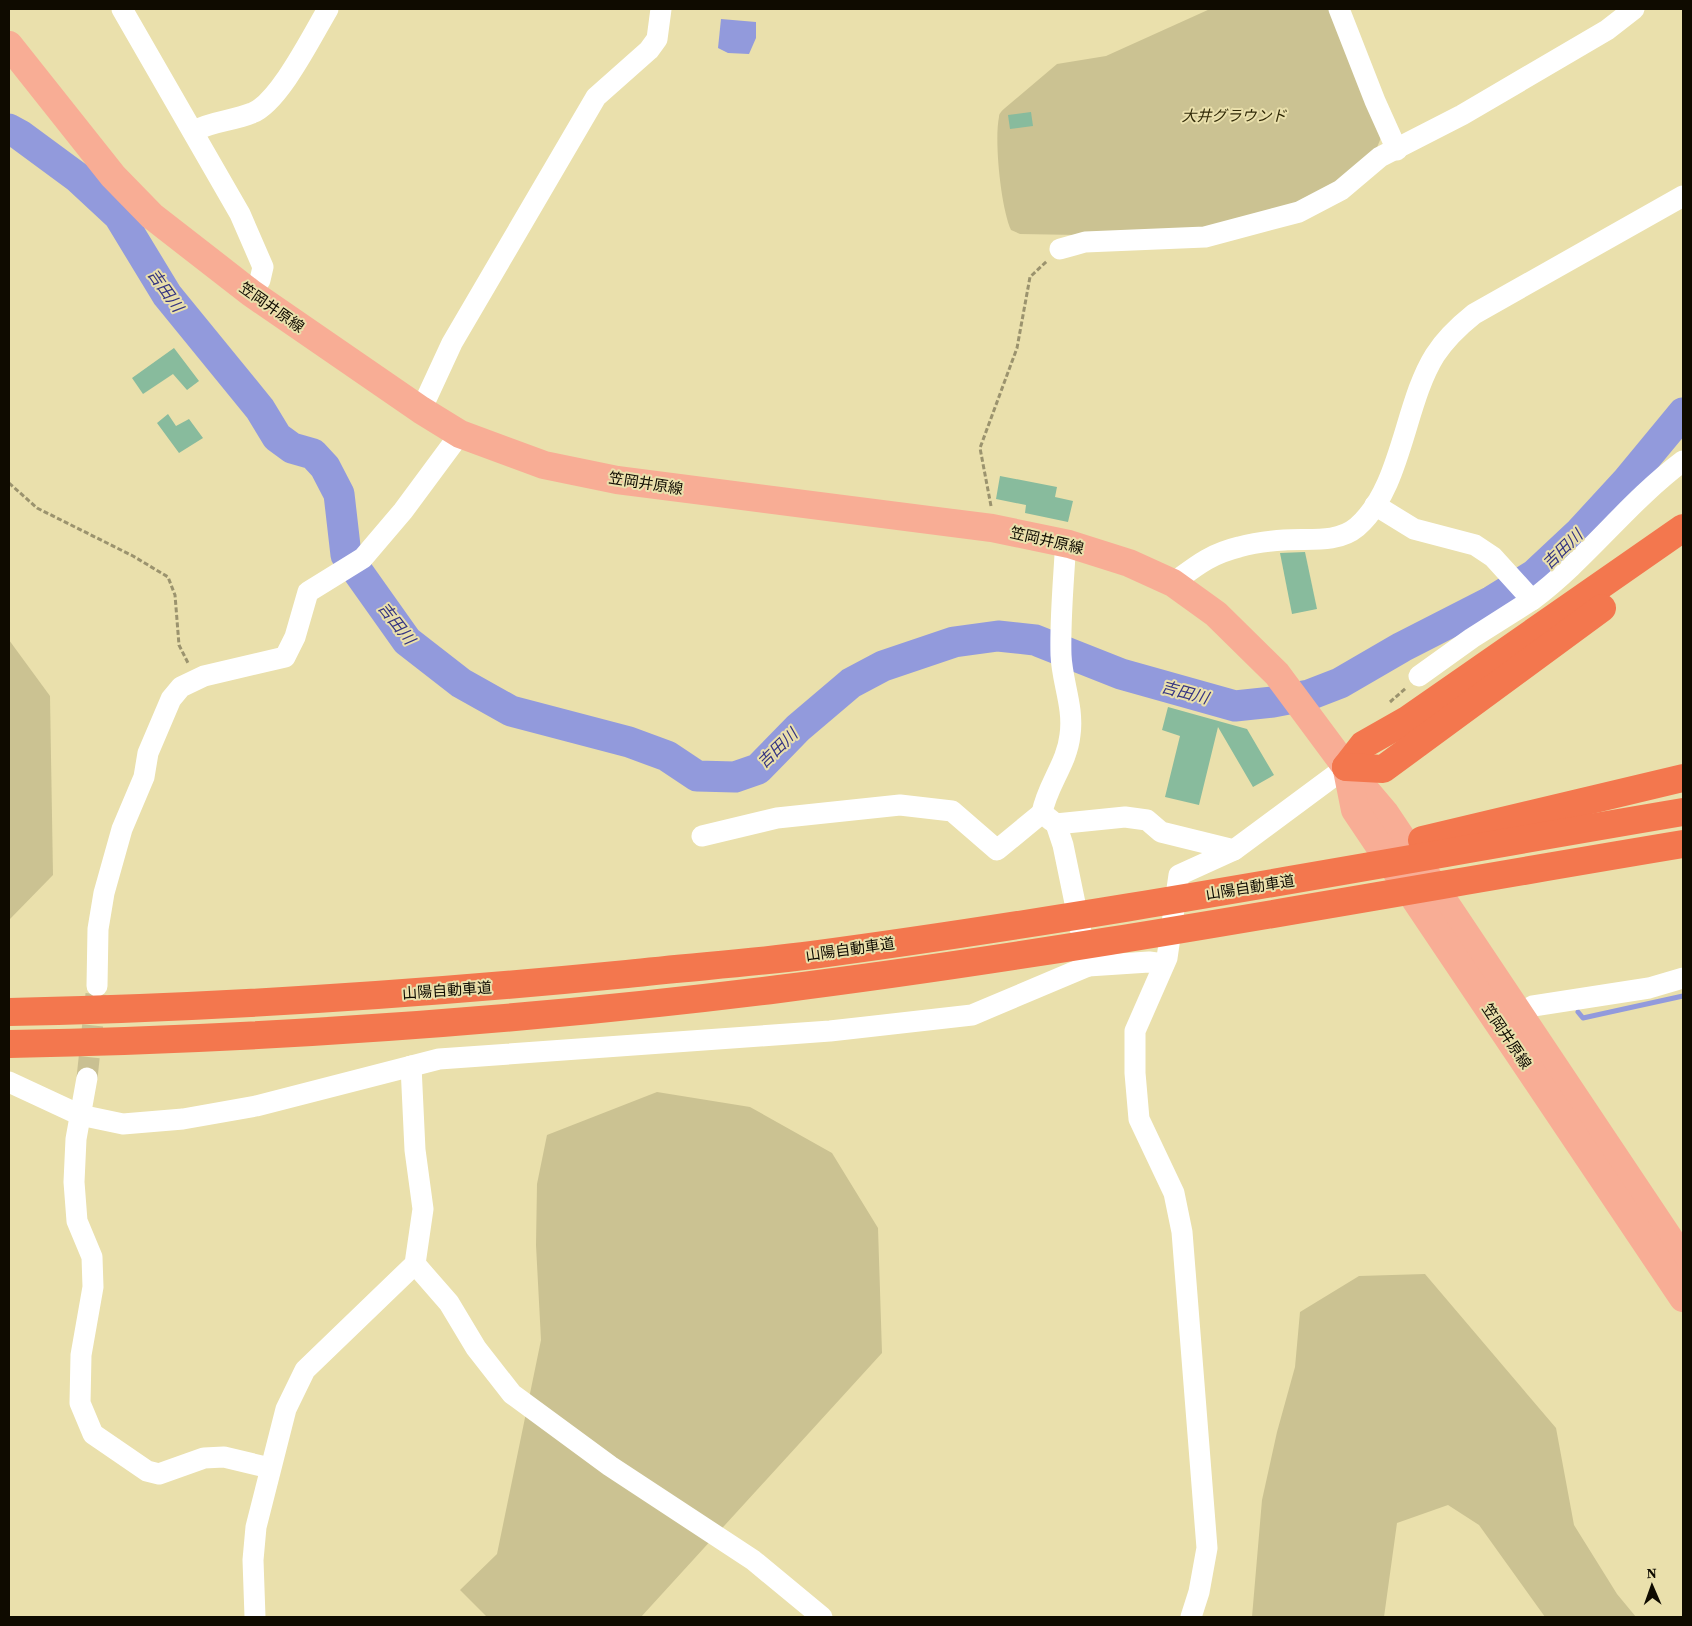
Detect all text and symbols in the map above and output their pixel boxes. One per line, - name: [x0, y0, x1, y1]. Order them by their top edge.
- park label: 大井グラウンド: [1181, 105, 1287, 126]
- water label: 吉田川: [143, 264, 190, 318]
- street label: 笠岡井原線: [235, 277, 309, 337]
- street label: 笠岡井原線: [607, 467, 685, 499]
- street label: 笠岡井原線: [1008, 521, 1086, 559]
- water label: 吉田川: [1537, 523, 1588, 574]
- water label: 吉田川: [374, 597, 422, 650]
- water label: 吉田川: [1159, 675, 1213, 709]
- water label: 吉田川: [752, 722, 803, 773]
- street label: 山陽自動車道: [1204, 870, 1296, 904]
- street label: 山陽自動車道: [804, 932, 896, 966]
- street label: 山陽自動車道: [401, 976, 493, 1004]
- street label: 笠岡井原線: [1477, 999, 1537, 1073]
- north arrow: [1627, 1561, 1677, 1611]
- text: N: [1646, 1563, 1657, 1583]

